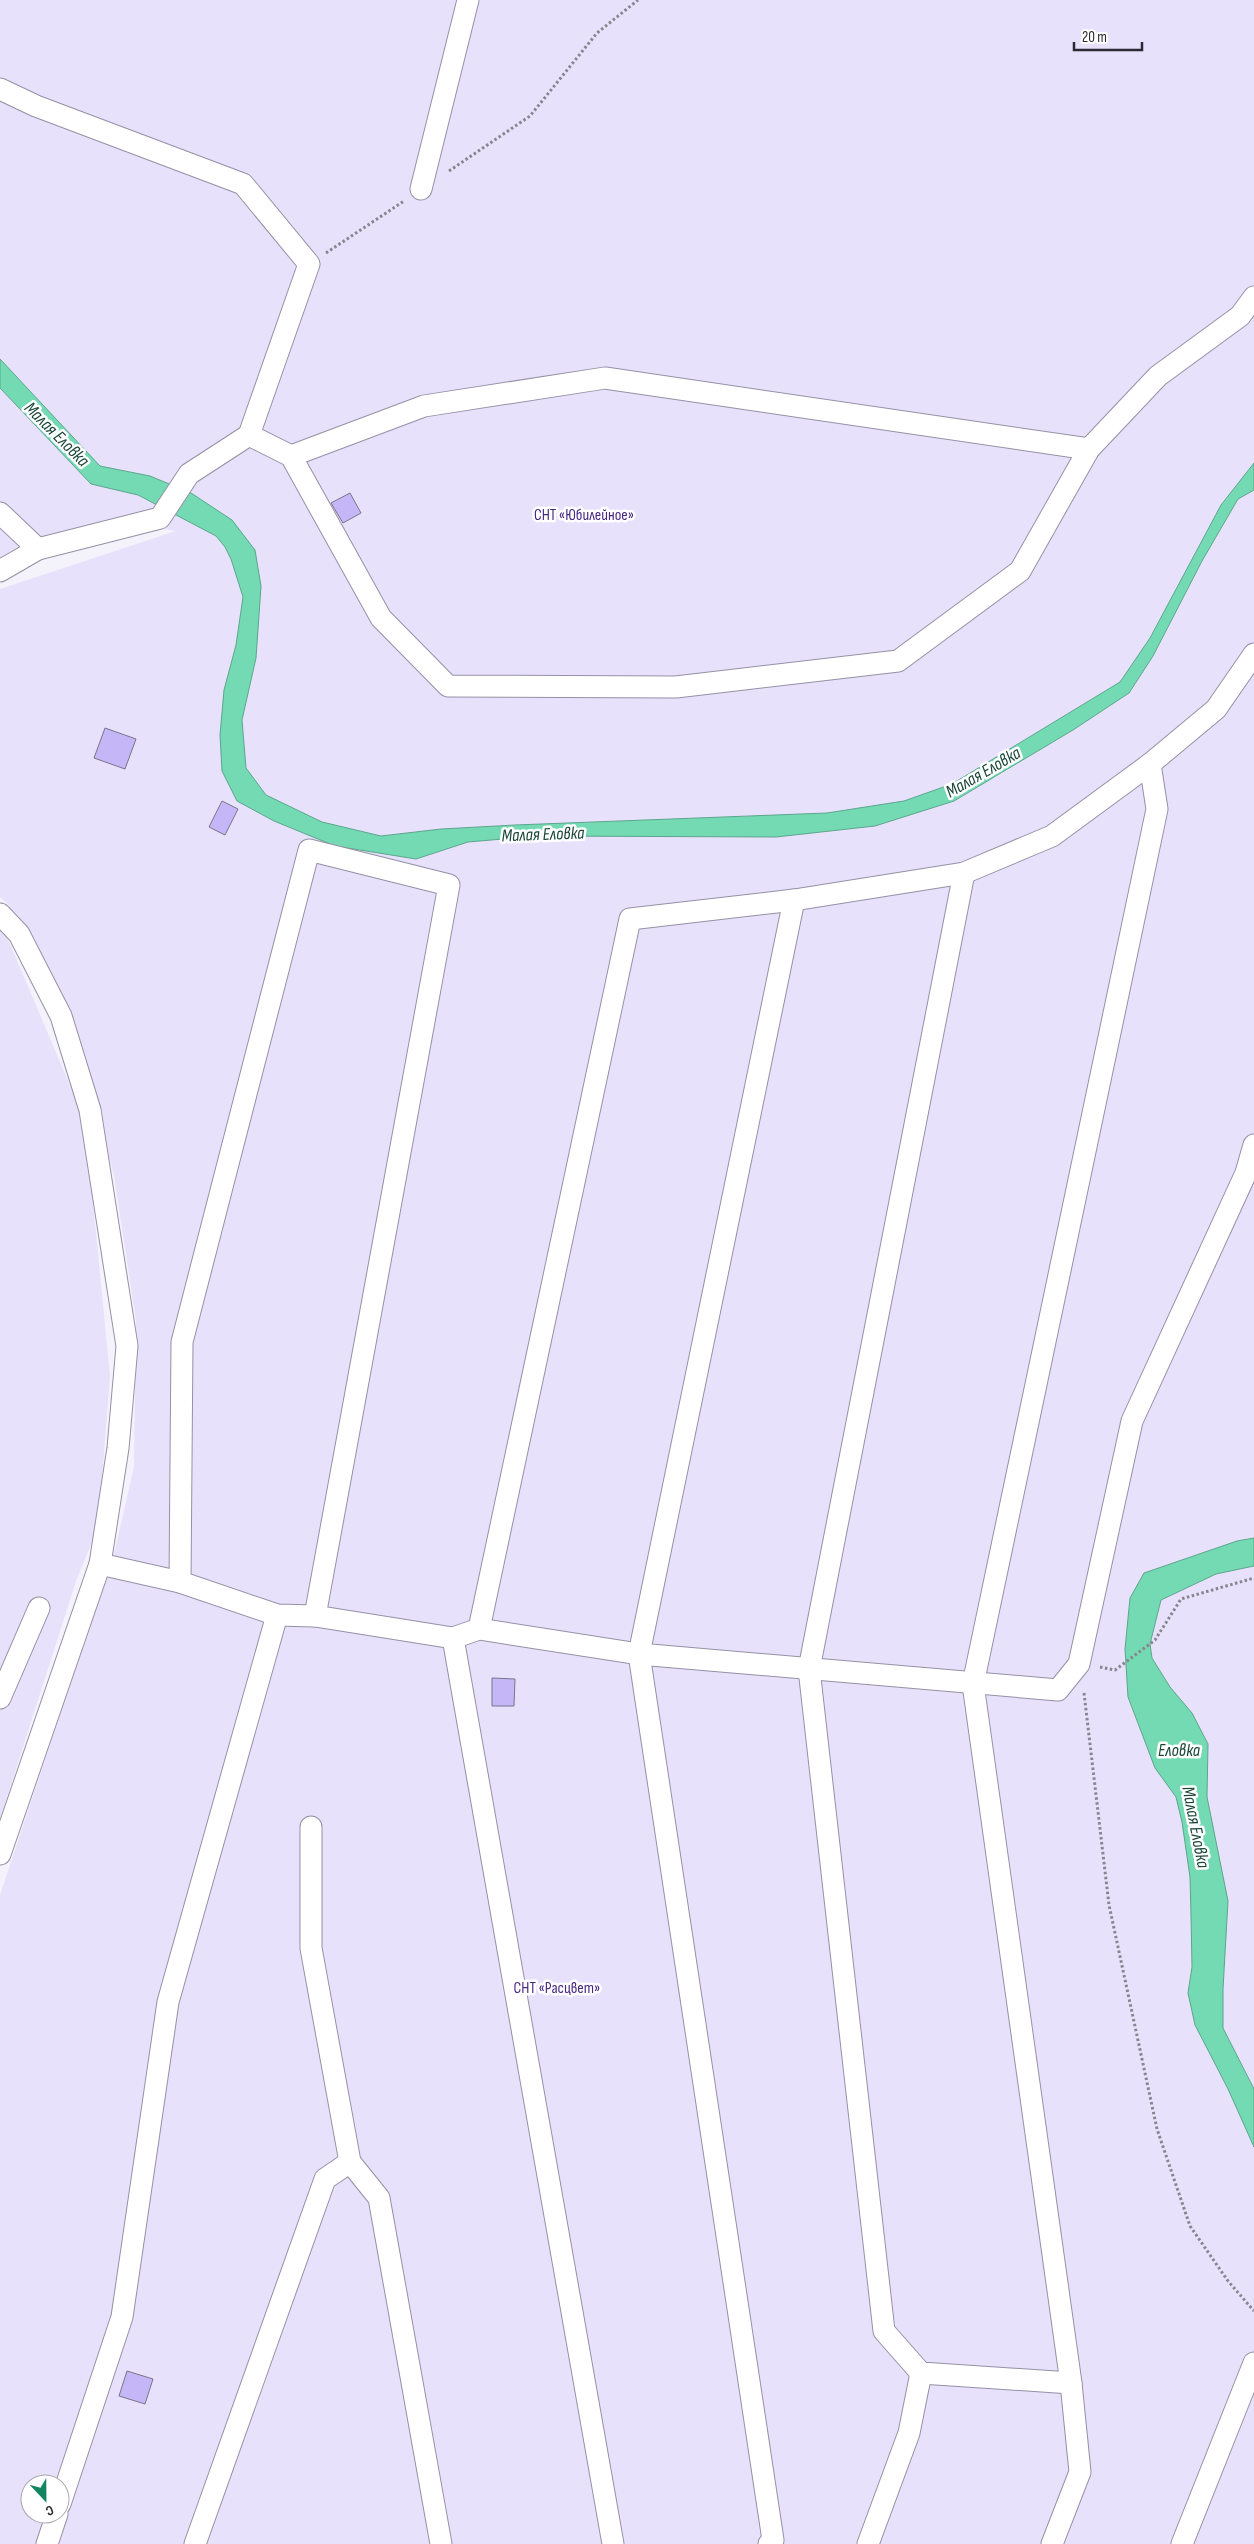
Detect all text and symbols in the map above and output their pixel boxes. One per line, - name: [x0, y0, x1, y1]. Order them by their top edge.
- scale bar: [1074, 20, 1142, 52]
- text: 20 m: [1082, 28, 1107, 47]
- water label: Малая Еловка: [20, 398, 94, 472]
- park label: СНТ «Юбилейное»: [534, 506, 634, 525]
- water label: Малая Еловка: [942, 742, 1025, 802]
- water label: Малая Еловка: [501, 823, 586, 846]
- water label: Еловка: [1158, 1740, 1201, 1761]
- water label: Малая Еловка: [1177, 1784, 1214, 1870]
- park label: СНТ «Расцвет»: [514, 1979, 600, 1998]
- north arrow: [20, 2474, 70, 2524]
- text: С: [43, 2501, 56, 2520]

